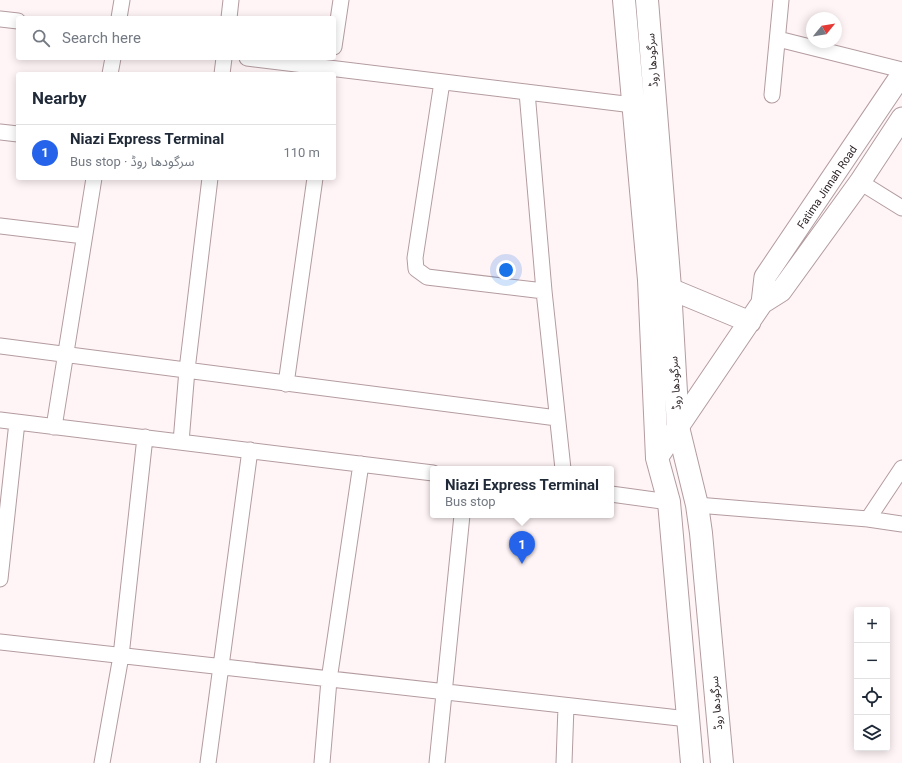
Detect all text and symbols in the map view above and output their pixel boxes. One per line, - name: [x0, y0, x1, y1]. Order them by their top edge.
- north arrow: [806, 12, 842, 48]
- search box: [16, 16, 336, 60]
- icon: search: [30, 27, 52, 49]
- text: Search here: [62, 29, 141, 47]
- street label: سرگودھا روڈ: [644, 32, 661, 87]
- text: Nearby: [32, 88, 87, 108]
- text: Niazi Express Terminal: [70, 130, 224, 148]
- street label: Fatima Jinnah Road: [795, 143, 860, 231]
- text: 1: [41, 145, 49, 160]
- text: 110 m: [283, 145, 320, 160]
- text: Bus stop · سرگودھا روڈ: [70, 154, 194, 169]
- your location: [496, 260, 516, 280]
- street label: سرگودھا روڈ: [667, 355, 684, 410]
- popup: [430, 466, 614, 518]
- text: Niazi Express Terminal: [445, 476, 599, 494]
- text: Bus stop: [445, 494, 496, 509]
- pin: 1: [509, 531, 535, 564]
- map controls: [854, 607, 890, 751]
- button: +: [854, 607, 890, 643]
- button: −: [854, 643, 890, 679]
- street label: سرگودھا روڈ: [707, 675, 725, 730]
- button: locate: [854, 679, 890, 715]
- button: layers: [854, 715, 890, 751]

